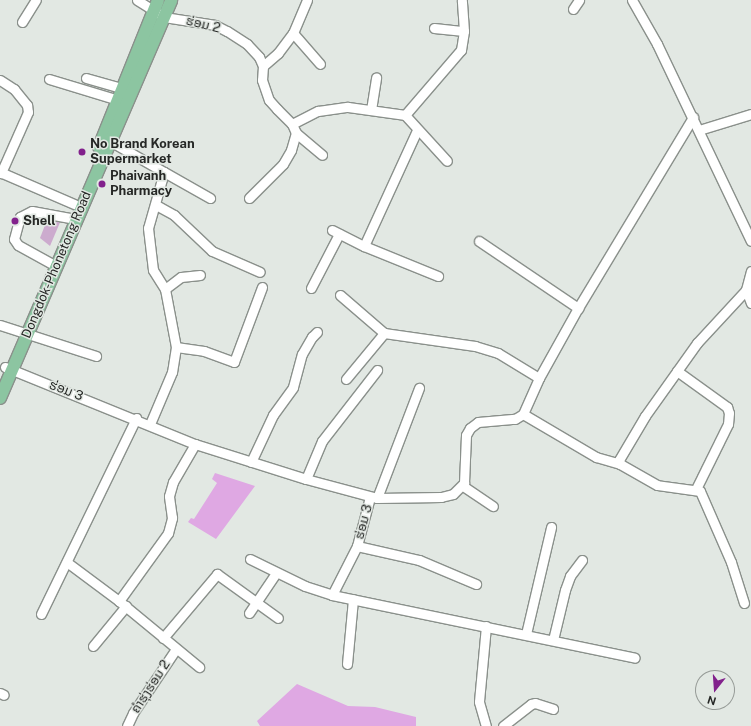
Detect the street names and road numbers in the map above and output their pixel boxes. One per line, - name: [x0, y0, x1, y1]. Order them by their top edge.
- street label: ຮ່ອມ 2: [184, 13, 222, 37]
- street label: Dongdok-Phonetong Road: [19, 189, 95, 341]
- street label: ຮ່ອມ 3: [47, 377, 85, 405]
- street label: ຮ່ອມ 3: [352, 503, 376, 541]
- street label: ຄໍາຮຸ່ງຮ່ອມ 2: [128, 658, 174, 716]

